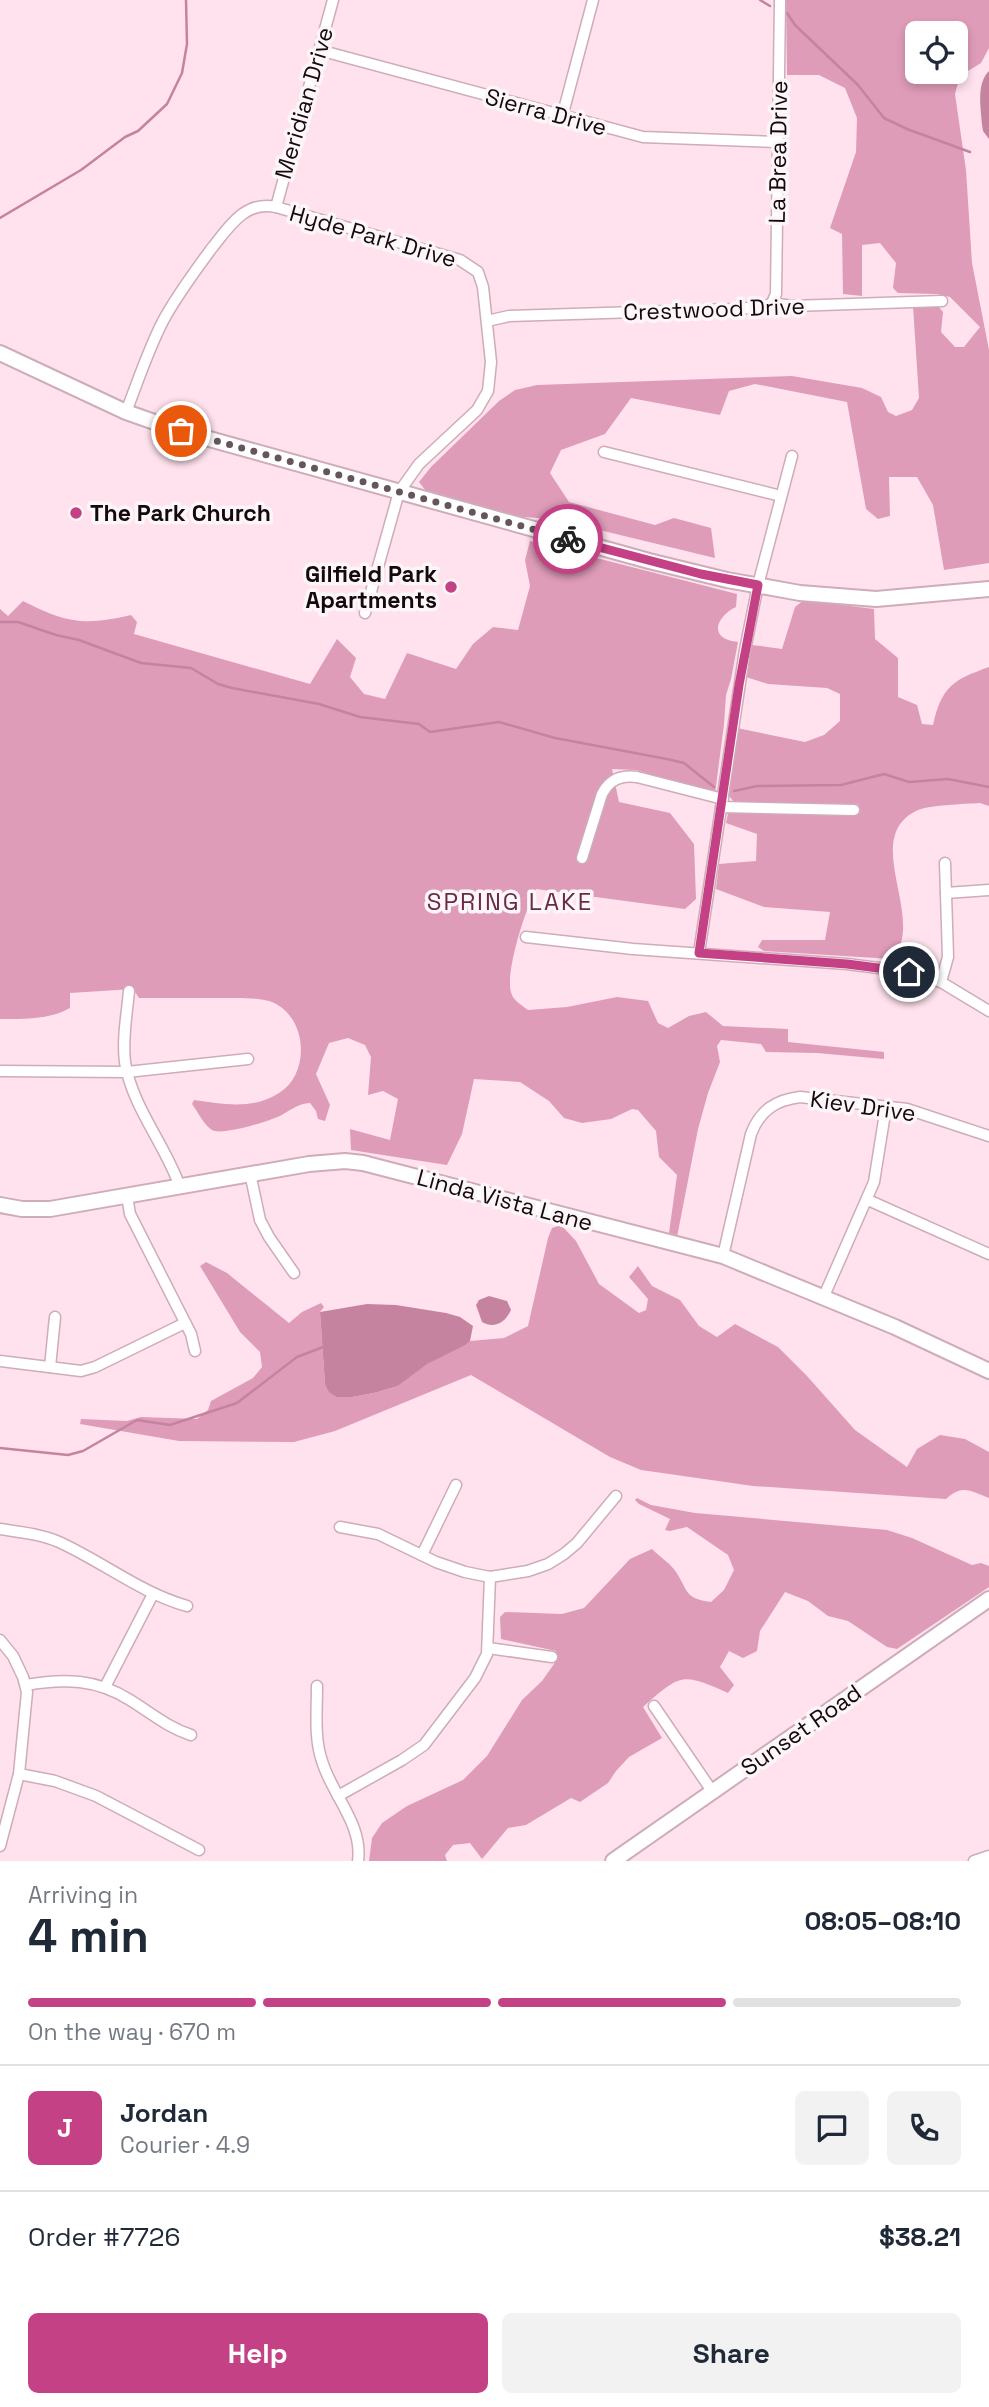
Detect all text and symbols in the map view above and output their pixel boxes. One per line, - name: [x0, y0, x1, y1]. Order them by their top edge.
- map controls: [905, 21, 968, 84]
- button: locate: [905, 21, 968, 84]
- street label: Meridian Drive: [268, 24, 340, 182]
- street label: La Brea Drive: [762, 80, 794, 224]
- street label: Sierra Drive: [482, 81, 610, 143]
- street label: Hyde Park Drive: [286, 198, 460, 274]
- street label: Crestwood Drive: [623, 291, 805, 327]
- pin: [151, 401, 211, 461]
- icon: bag: [162, 412, 200, 450]
- place label: The Park Church: [90, 498, 271, 528]
- courier: [533, 504, 603, 574]
- marker: The Park Church: [68, 505, 84, 521]
- icon: bike: [549, 520, 587, 558]
- place label: Gilfield Park Apartments: [305, 559, 437, 615]
- marker: Gilfield Park Apartments: [443, 579, 459, 595]
- district label: SPRING LAKE: [427, 886, 593, 917]
- pin: [879, 942, 939, 1002]
- icon: home: [890, 953, 928, 991]
- street label: Kiev Drive: [808, 1084, 918, 1128]
- street label: Linda Vista Lane: [414, 1162, 596, 1238]
- street label: Sunset Road: [735, 1677, 867, 1783]
- text: Arriving in: [28, 1880, 138, 1910]
- text: 08:05–08:10: [804, 1904, 961, 1938]
- text: 4 min: [28, 1907, 149, 1965]
- text: On the way · 670 m: [28, 2017, 236, 2047]
- button: chat: [795, 2091, 869, 2165]
- button: phone: [887, 2091, 961, 2165]
- text: Jordan: [120, 2096, 208, 2130]
- text: J: [57, 2111, 73, 2145]
- text: Courier · 4.9: [120, 2130, 250, 2160]
- text: Order #7726: [28, 2220, 180, 2254]
- text: $38.21: [879, 2220, 961, 2254]
- button: Help: [28, 2313, 488, 2393]
- button: Share: [502, 2313, 961, 2393]

